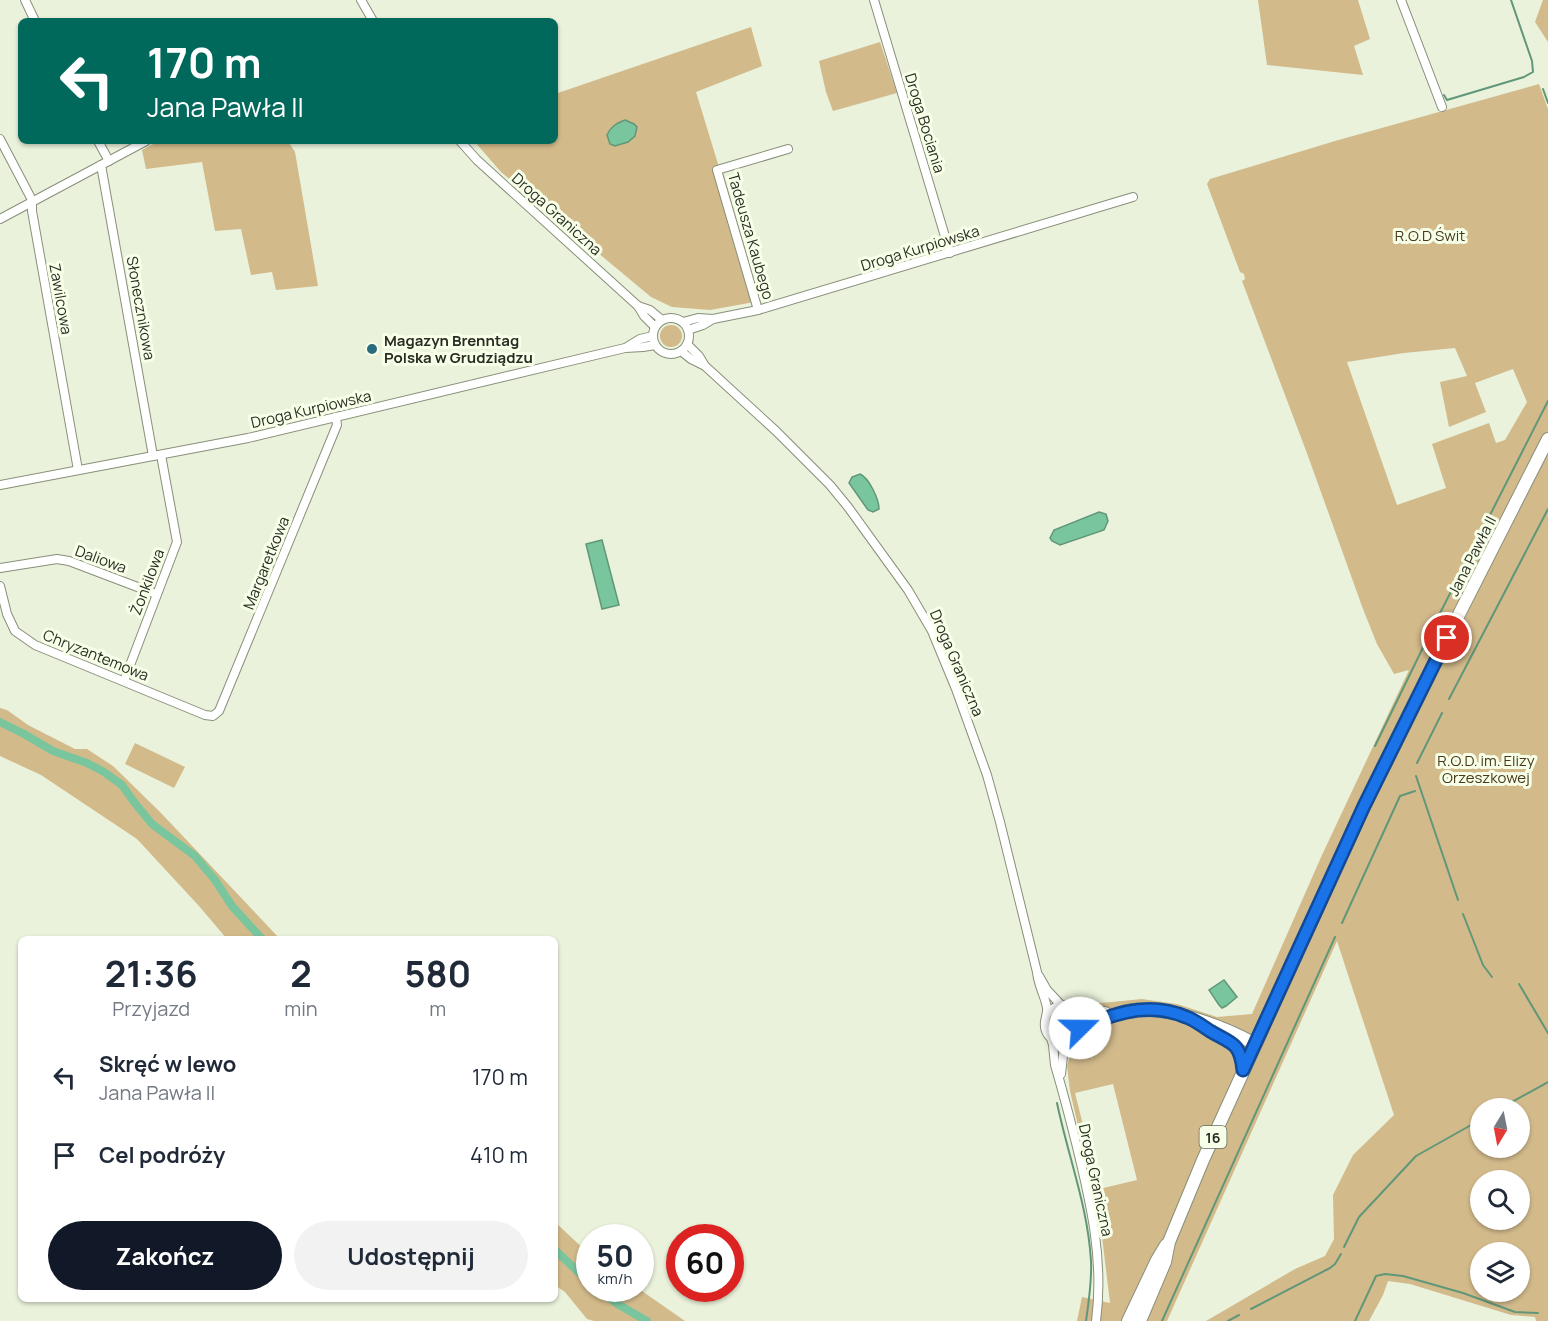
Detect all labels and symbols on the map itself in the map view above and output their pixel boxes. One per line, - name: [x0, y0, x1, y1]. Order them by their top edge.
- street label: Droga Bociania: [900, 71, 950, 175]
- street label: Droga Graniczna: [507, 168, 607, 260]
- street label: Tadeusza Kaubego: [723, 170, 779, 302]
- street label: Droga Kurpiowska: [858, 220, 982, 276]
- park label: R.O.D Świt: [1395, 225, 1465, 246]
- street label: Słonecznikowa: [122, 254, 160, 362]
- street label: Zawilcowa: [44, 262, 78, 336]
- place label: Magazyn Brenntag Polska w Grudziądzu: [384, 330, 533, 368]
- marker: Magazyn Brenntag Polska w Grudziądzu: [365, 342, 379, 356]
- street label: Droga Kurpiowska: [249, 385, 373, 433]
- street label: Jana Pawła II: [1443, 512, 1501, 600]
- street label: Margaretkowa: [238, 513, 294, 613]
- street label: Daliowa: [72, 540, 130, 578]
- street label: Żonkilowa: [125, 546, 169, 618]
- street label: Droga Graniczna: [925, 606, 989, 720]
- pin: [1421, 612, 1472, 663]
- street label: Chryzantemowa: [40, 624, 152, 686]
- park label: R.O.D. im. Elizy Orzeszkowej: [1437, 750, 1535, 788]
- position arrow: [1048, 996, 1112, 1060]
- north arrow: [1470, 1098, 1530, 1158]
- street label: Droga Graniczna: [1074, 1122, 1118, 1238]
- road number: 16: [1200, 1126, 1226, 1148]
- speed limit sign: 60: [666, 1224, 744, 1302]

